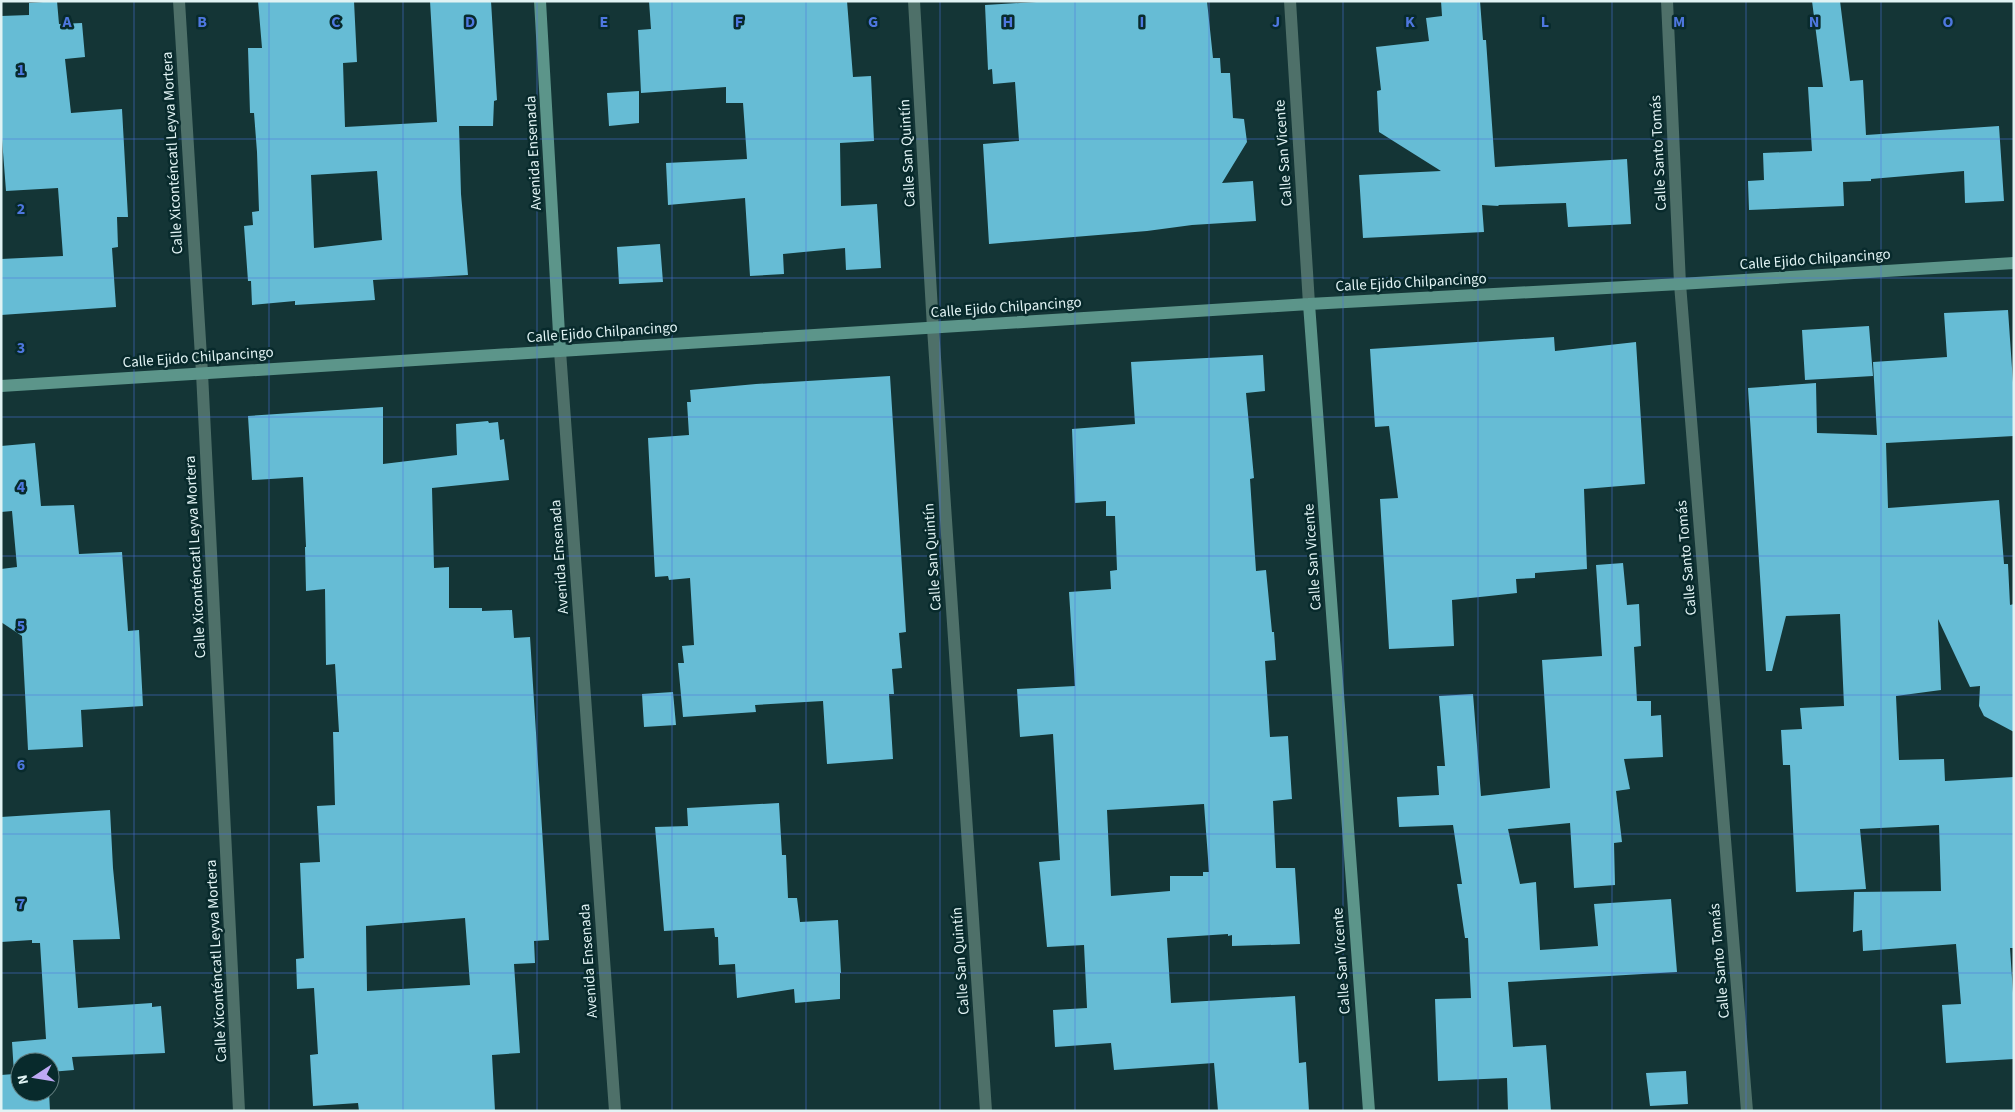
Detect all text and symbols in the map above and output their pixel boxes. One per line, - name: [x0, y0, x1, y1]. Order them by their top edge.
- text: A: [61, 11, 72, 33]
- text: B: [197, 11, 207, 33]
- text: C: [331, 11, 341, 33]
- text: D: [465, 11, 475, 33]
- text: E: [600, 11, 608, 33]
- text: F: [735, 11, 743, 33]
- text: G: [868, 11, 878, 33]
- text: H: [1003, 11, 1013, 33]
- text: I: [1140, 11, 1144, 33]
- text: J: [1272, 11, 1280, 33]
- text: K: [1405, 11, 1415, 33]
- text: L: [1541, 11, 1549, 33]
- text: M: [1673, 11, 1685, 33]
- text: N: [1809, 11, 1819, 33]
- text: O: [1943, 11, 1954, 33]
- street label: Calle Xiconténcatl Leyva Mortera: [157, 51, 188, 255]
- text: 1: [17, 59, 25, 81]
- street label: Avenida Ensenada: [520, 95, 547, 211]
- street label: Calle Santo Tomás: [1645, 95, 1672, 211]
- street label: Calle San Quintín: [894, 99, 921, 207]
- street label: Calle San Vicente: [1269, 99, 1298, 207]
- text: 2: [17, 198, 25, 220]
- street label: Calle Ejido Chilpancingo: [1739, 244, 1891, 275]
- street label: Calle Ejido Chilpancingo: [1335, 268, 1487, 297]
- street label: Calle Ejido Chilpancingo: [930, 292, 1082, 323]
- street label: Calle Ejido Chilpancingo: [526, 317, 678, 348]
- text: 3: [17, 337, 25, 359]
- street label: Calle Ejido Chilpancingo: [122, 342, 274, 373]
- street label: Calle Xiconténcatl Leyva Mortera: [180, 455, 211, 659]
- text: 4: [17, 476, 26, 498]
- street label: Avenida Ensenada: [545, 499, 574, 615]
- street label: Calle Santo Tomás: [1671, 500, 1702, 616]
- street label: Calle San Quintín: [918, 502, 947, 612]
- street label: Calle San Vicente: [1298, 503, 1327, 611]
- text: 5: [17, 615, 25, 637]
- text: 6: [17, 754, 25, 776]
- street label: Calle Xiconténcatl Leyva Mortera: [201, 859, 232, 1063]
- text: 7: [17, 893, 25, 915]
- street label: Avenida Ensenada: [574, 903, 603, 1019]
- street label: Calle Santo Tomás: [1704, 903, 1735, 1019]
- street label: Calle San Quintín: [946, 906, 975, 1016]
- street label: Calle San Vicente: [1327, 907, 1356, 1015]
- north arrow: [10, 1052, 60, 1102]
- text: N: [13, 1073, 34, 1086]

